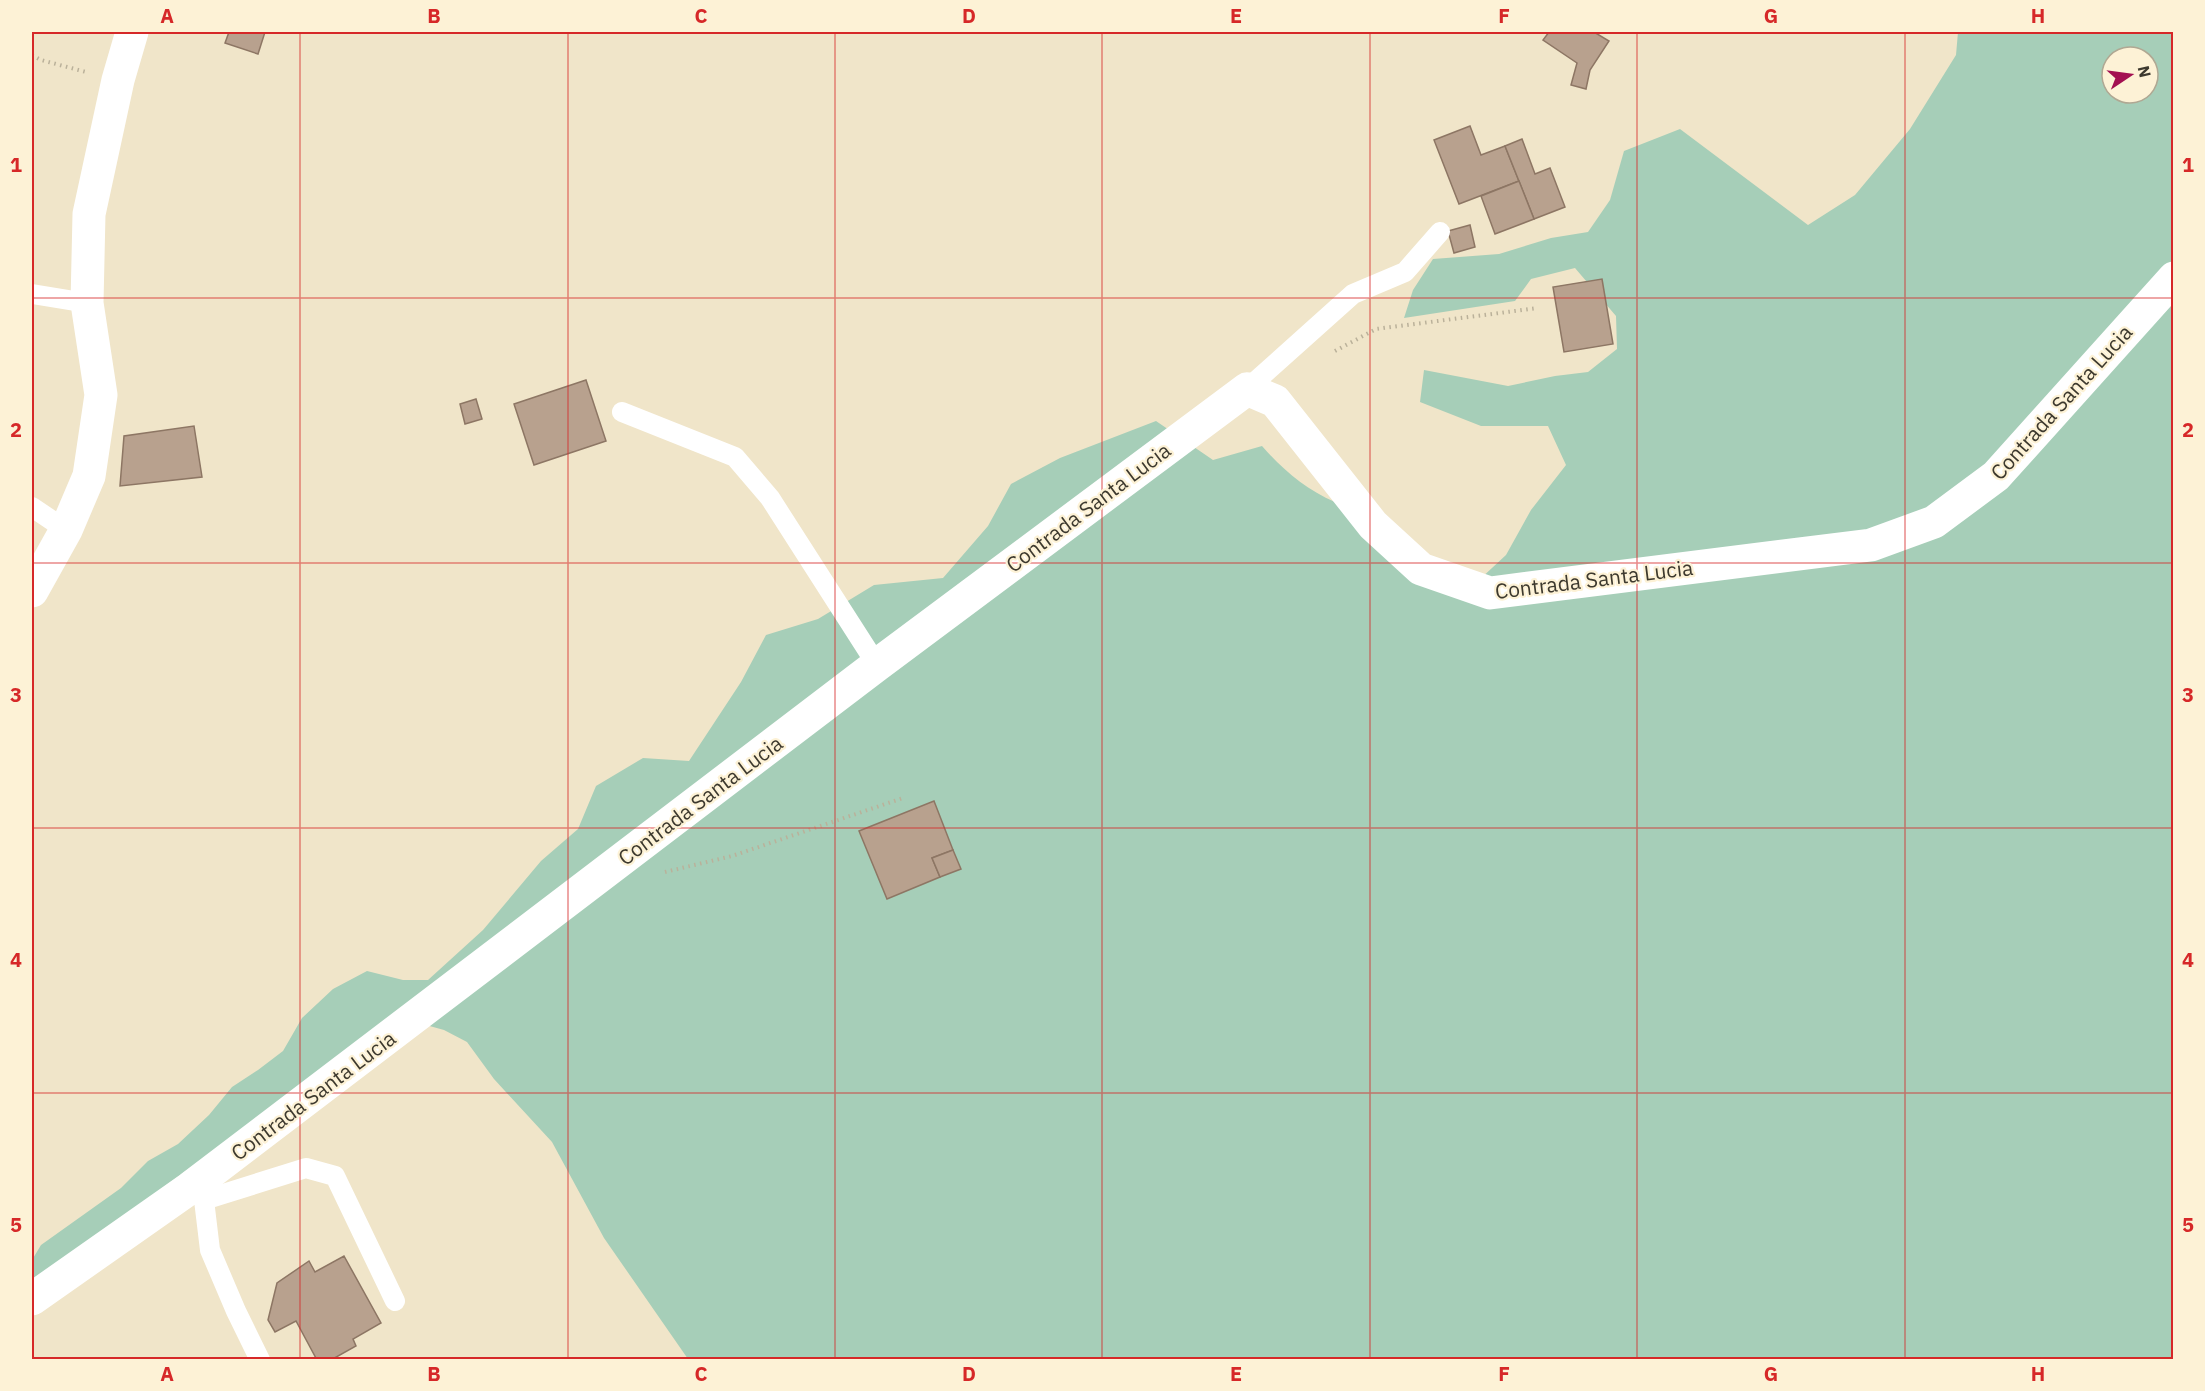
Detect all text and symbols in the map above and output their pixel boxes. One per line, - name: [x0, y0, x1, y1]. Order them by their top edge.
- text: A: [160, 2, 174, 29]
- text: B: [427, 2, 441, 29]
- text: C: [694, 2, 708, 29]
- text: D: [962, 2, 976, 29]
- text: E: [1230, 2, 1242, 29]
- text: F: [1498, 2, 1510, 29]
- text: G: [1764, 2, 1778, 29]
- text: H: [2031, 2, 2045, 29]
- north arrow: [2100, 45, 2160, 105]
- text: N: [2134, 64, 2156, 80]
- text: 1: [10, 151, 22, 178]
- text: 1: [2182, 151, 2194, 178]
- street label: Contrada Santa Lucia: [1984, 319, 2138, 485]
- text: 2: [10, 416, 22, 443]
- text: 2: [2182, 416, 2194, 443]
- street label: Contrada Santa Lucia: [1000, 436, 1176, 578]
- street label: Contrada Santa Lucia: [1493, 553, 1695, 605]
- text: 3: [10, 681, 22, 708]
- text: 3: [2182, 681, 2194, 708]
- street label: Contrada Santa Lucia: [612, 729, 788, 871]
- text: 4: [10, 946, 22, 973]
- text: 4: [2182, 946, 2194, 973]
- street label: Contrada Santa Lucia: [225, 1024, 401, 1166]
- text: 5: [10, 1211, 22, 1238]
- text: 5: [2182, 1211, 2194, 1238]
- text: A: [160, 1360, 174, 1387]
- text: B: [427, 1360, 441, 1387]
- text: C: [694, 1360, 708, 1387]
- text: D: [962, 1360, 976, 1387]
- text: E: [1230, 1360, 1242, 1387]
- text: F: [1498, 1360, 1510, 1387]
- text: G: [1764, 1360, 1778, 1387]
- text: H: [2031, 1360, 2045, 1387]

